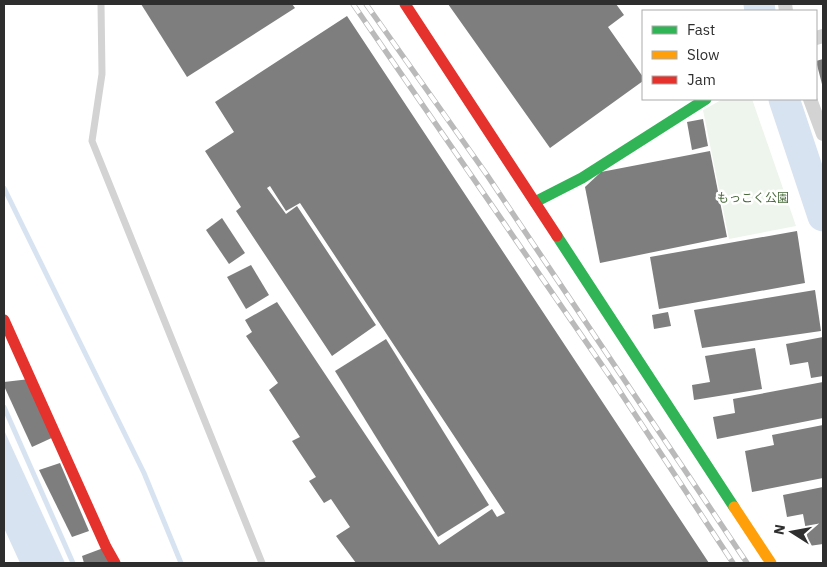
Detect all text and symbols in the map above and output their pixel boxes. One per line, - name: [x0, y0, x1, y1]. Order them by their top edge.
- legend: [642, 10, 817, 100]
- text: Fast: [687, 20, 715, 39]
- text: Slow: [687, 45, 720, 64]
- text: Jam: [687, 70, 716, 89]
- park label: もっこく公園: [717, 190, 789, 205]
- north arrow: [767, 507, 817, 557]
- text: N: [769, 523, 789, 536]

